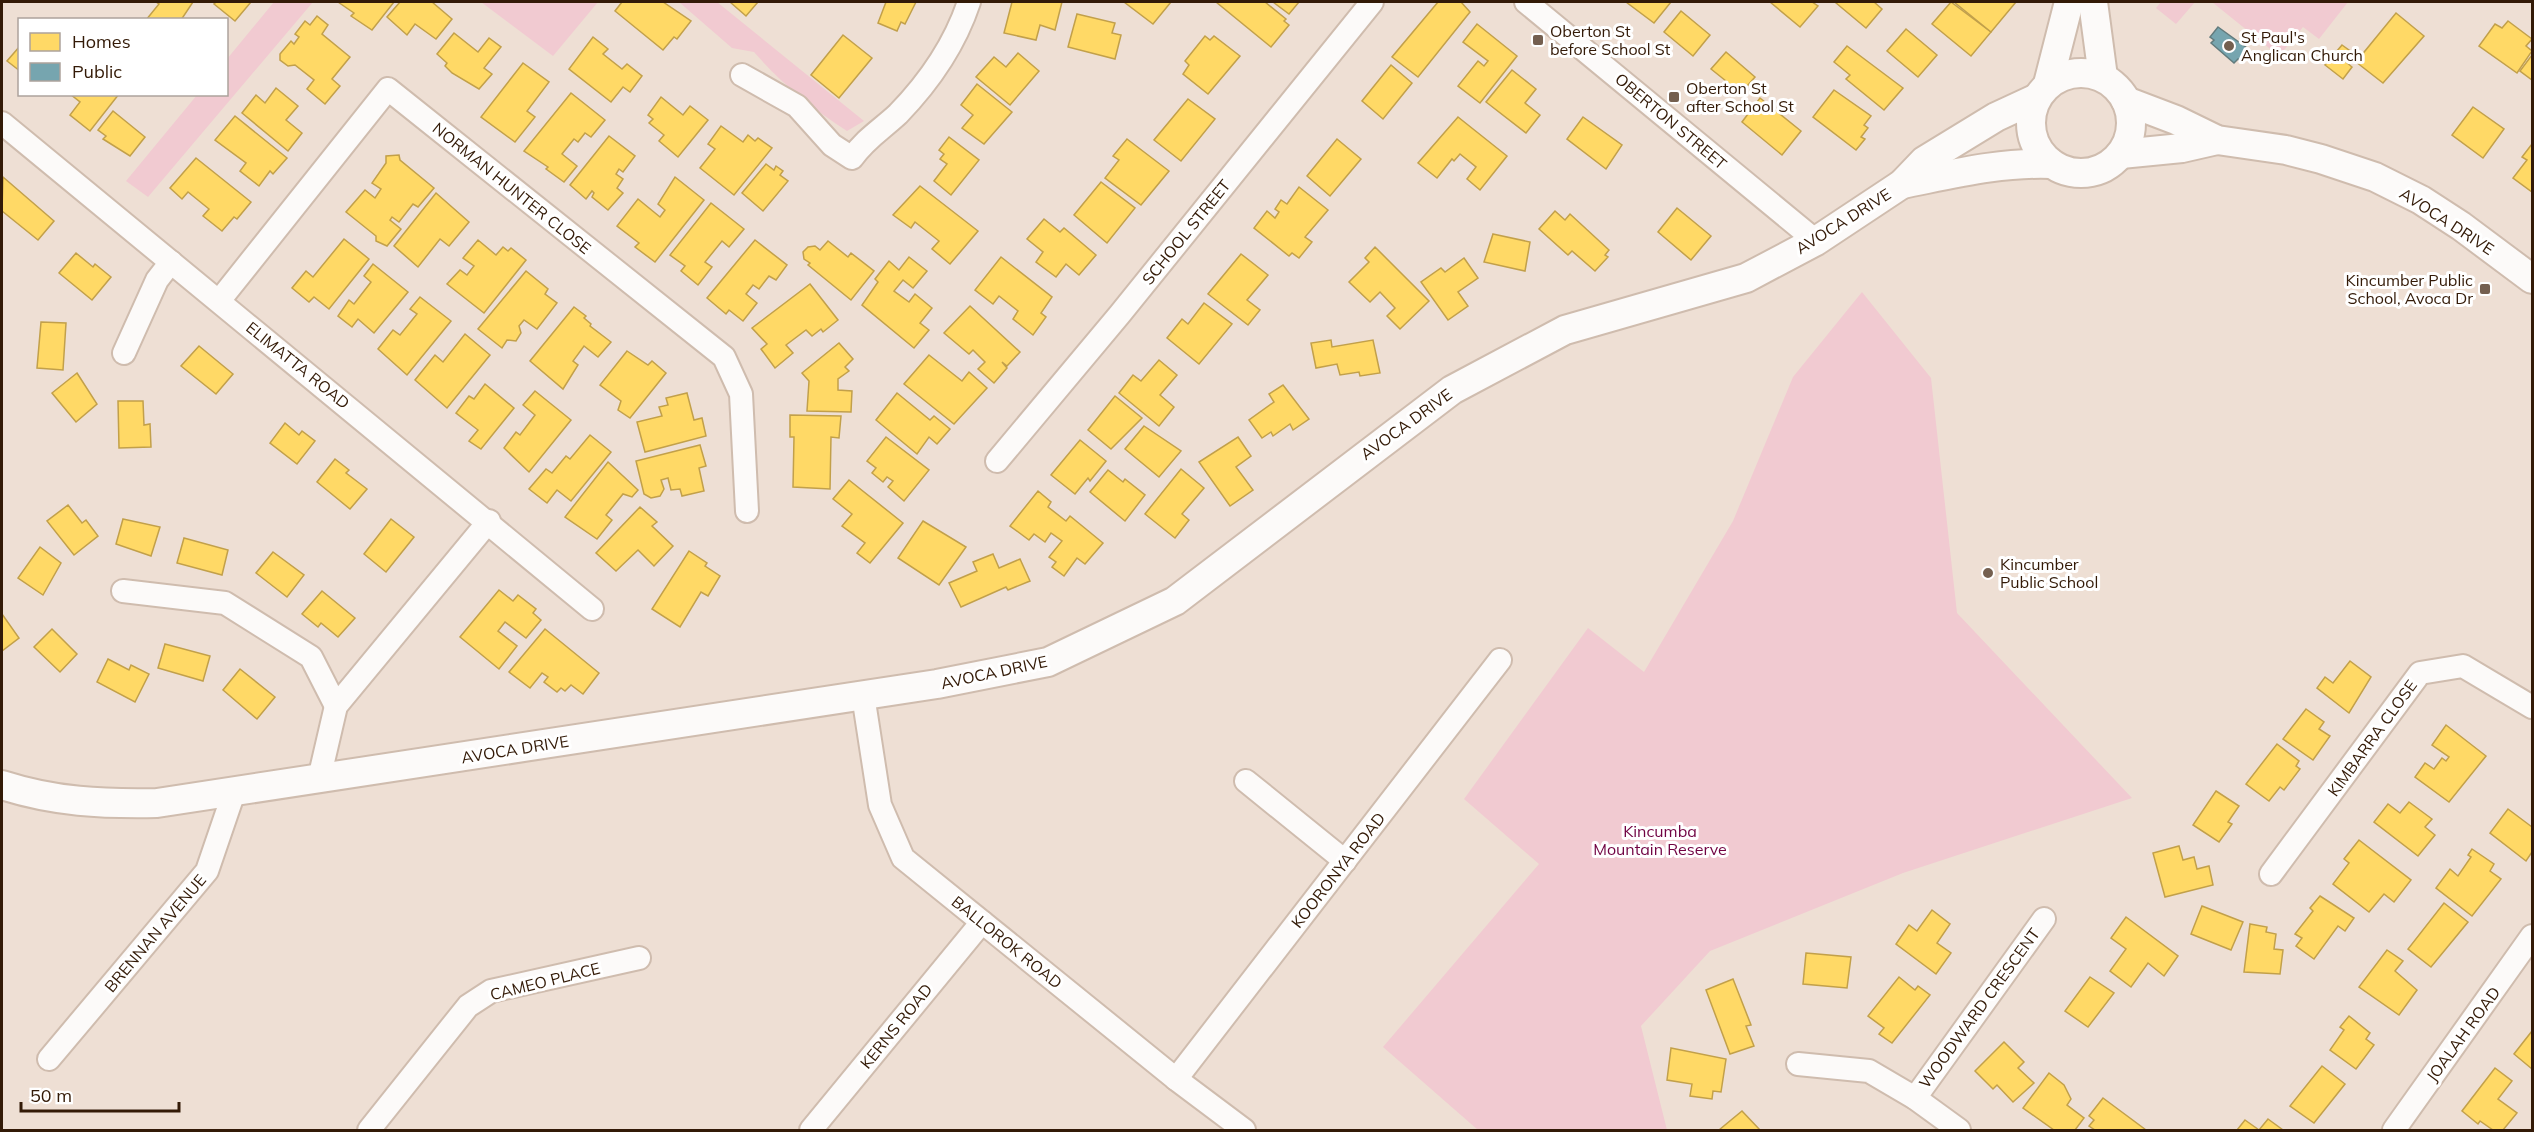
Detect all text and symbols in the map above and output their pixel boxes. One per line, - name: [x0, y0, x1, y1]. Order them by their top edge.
- legend: [18, 18, 228, 96]
- place label: Oberton St before School St: [1550, 21, 1671, 59]
- place label: St Paul's Anglican Church: [2241, 27, 2363, 65]
- text: Homes: [72, 30, 131, 53]
- marker: Oberton St before School St: [1531, 33, 1545, 47]
- marker: St Paul's Anglican Church: [2222, 39, 2236, 53]
- text: Public: [72, 60, 122, 83]
- street label: OBERTON STREET: [1611, 68, 1731, 174]
- place label: Oberton St after School St: [1686, 78, 1794, 116]
- marker: Oberton St after School St: [1667, 90, 1681, 104]
- street label: NORMAN HUNTER CLOSE: [429, 118, 595, 258]
- street label: SCHOOL STREET: [1137, 175, 1235, 289]
- street label: AVOCA DRIVE: [2396, 183, 2498, 259]
- street label: AVOCA DRIVE: [1792, 184, 1894, 258]
- place label: Kincumber Public School, Avoca Dr: [2346, 270, 2473, 308]
- marker: Kincumber Public School, Avoca Dr: [2478, 282, 2492, 296]
- street label: ELIMATTA ROAD: [242, 317, 354, 413]
- street label: AVOCA DRIVE: [1356, 384, 1456, 464]
- place label: Kincumber Public School: [2000, 554, 2098, 592]
- marker: Kincumber Public School: [1981, 566, 1995, 580]
- street label: AVOCA DRIVE: [939, 651, 1049, 693]
- street label: KIMBARRA CLOSE: [2323, 676, 2421, 800]
- street label: AVOCA DRIVE: [460, 731, 570, 767]
- street label: KOORONYA ROAD: [1287, 808, 1389, 932]
- park label: Kincumba Mountain Reserve: [1593, 821, 1727, 859]
- street label: BRENNAN AVENUE: [100, 870, 210, 996]
- street label: BALLOROK ROAD: [948, 891, 1066, 993]
- street label: WOODWARD CRESCENT: [1914, 924, 2044, 1092]
- street label: CAMEO PLACE: [488, 958, 602, 1004]
- street label: KERNS ROAD: [856, 979, 936, 1073]
- street label: JOALAH ROAD: [2422, 983, 2504, 1085]
- scale bar: [21, 1075, 178, 1113]
- text: 50 m: [30, 1084, 72, 1107]

